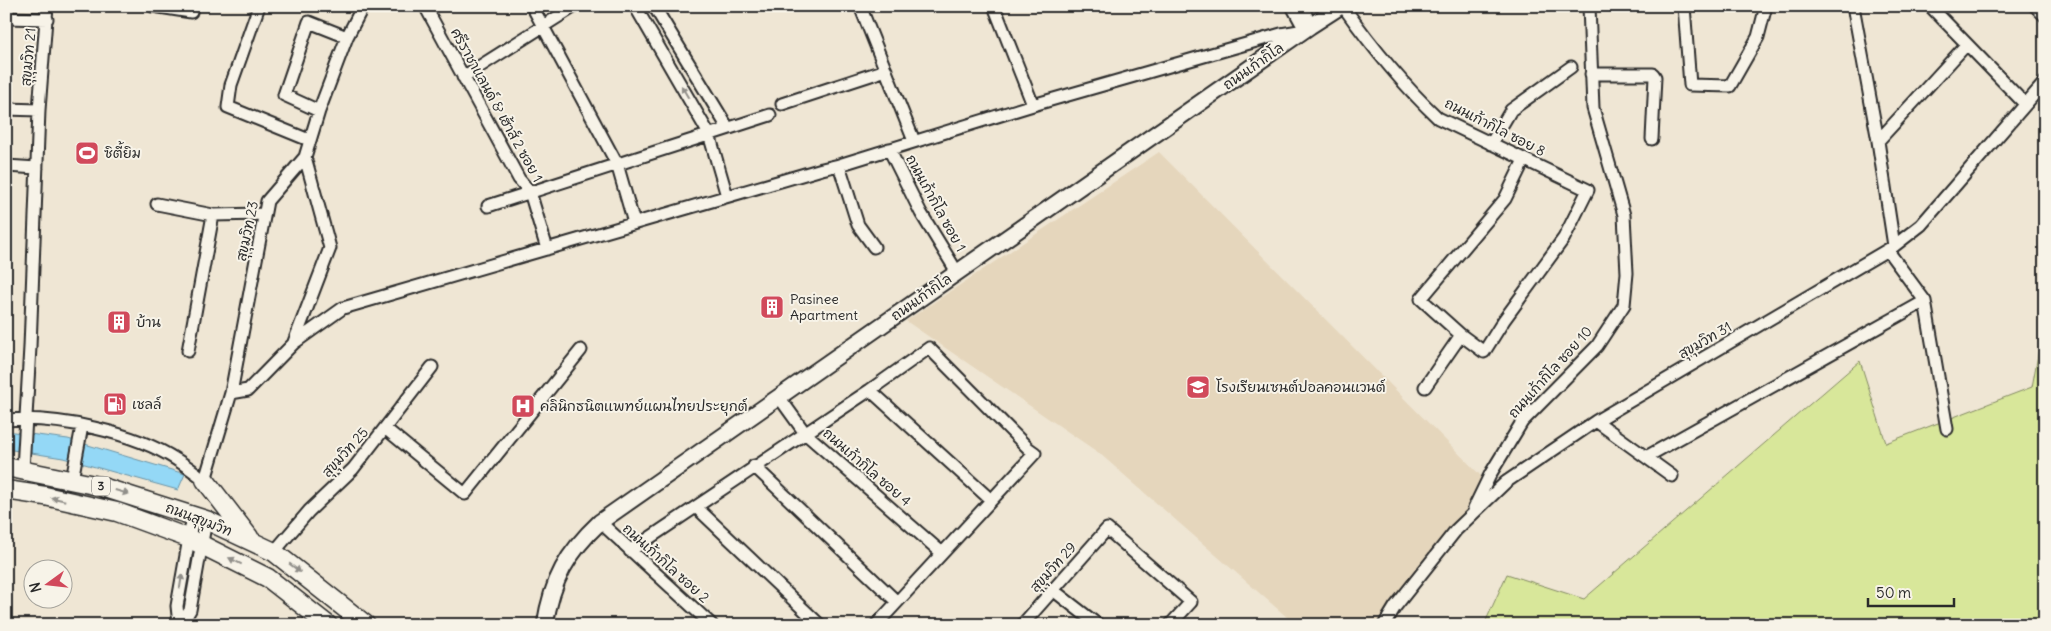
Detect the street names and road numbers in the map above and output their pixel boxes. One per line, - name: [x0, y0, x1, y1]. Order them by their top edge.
- street label: ศรีราชาแลนด์ & เฮ้าส์ 2 ซอย 1: [447, 25, 547, 185]
- street label: สุขุมวิท 21: [16, 27, 41, 87]
- street label: ถนนเก้ากิโล: [1219, 39, 1287, 93]
- street label: ถนนเก้ากิโล ซอย 8: [1442, 94, 1548, 160]
- street label: ถนนเก้ากิโล ซอย 1: [902, 151, 970, 255]
- street label: สุขุมวิท 23: [232, 199, 263, 263]
- street label: ถนนเก้ากิโล: [887, 270, 955, 324]
- street label: สุขุมวิท 31: [1675, 318, 1735, 363]
- street label: ถนนเก้ากิโล ซอย 10: [1504, 322, 1596, 422]
- street label: สุขุมวิท 25: [318, 423, 373, 481]
- street label: ถนนเก้ากิโล ซอย 4: [819, 424, 915, 510]
- road number: 3: [92, 476, 110, 496]
- street label: ถนนสุขุมวิท: [163, 498, 235, 541]
- street label: ถนนเก้ากิโล ซอย 2: [619, 519, 713, 607]
- street label: สุขุมวิท 29: [1026, 538, 1081, 596]

